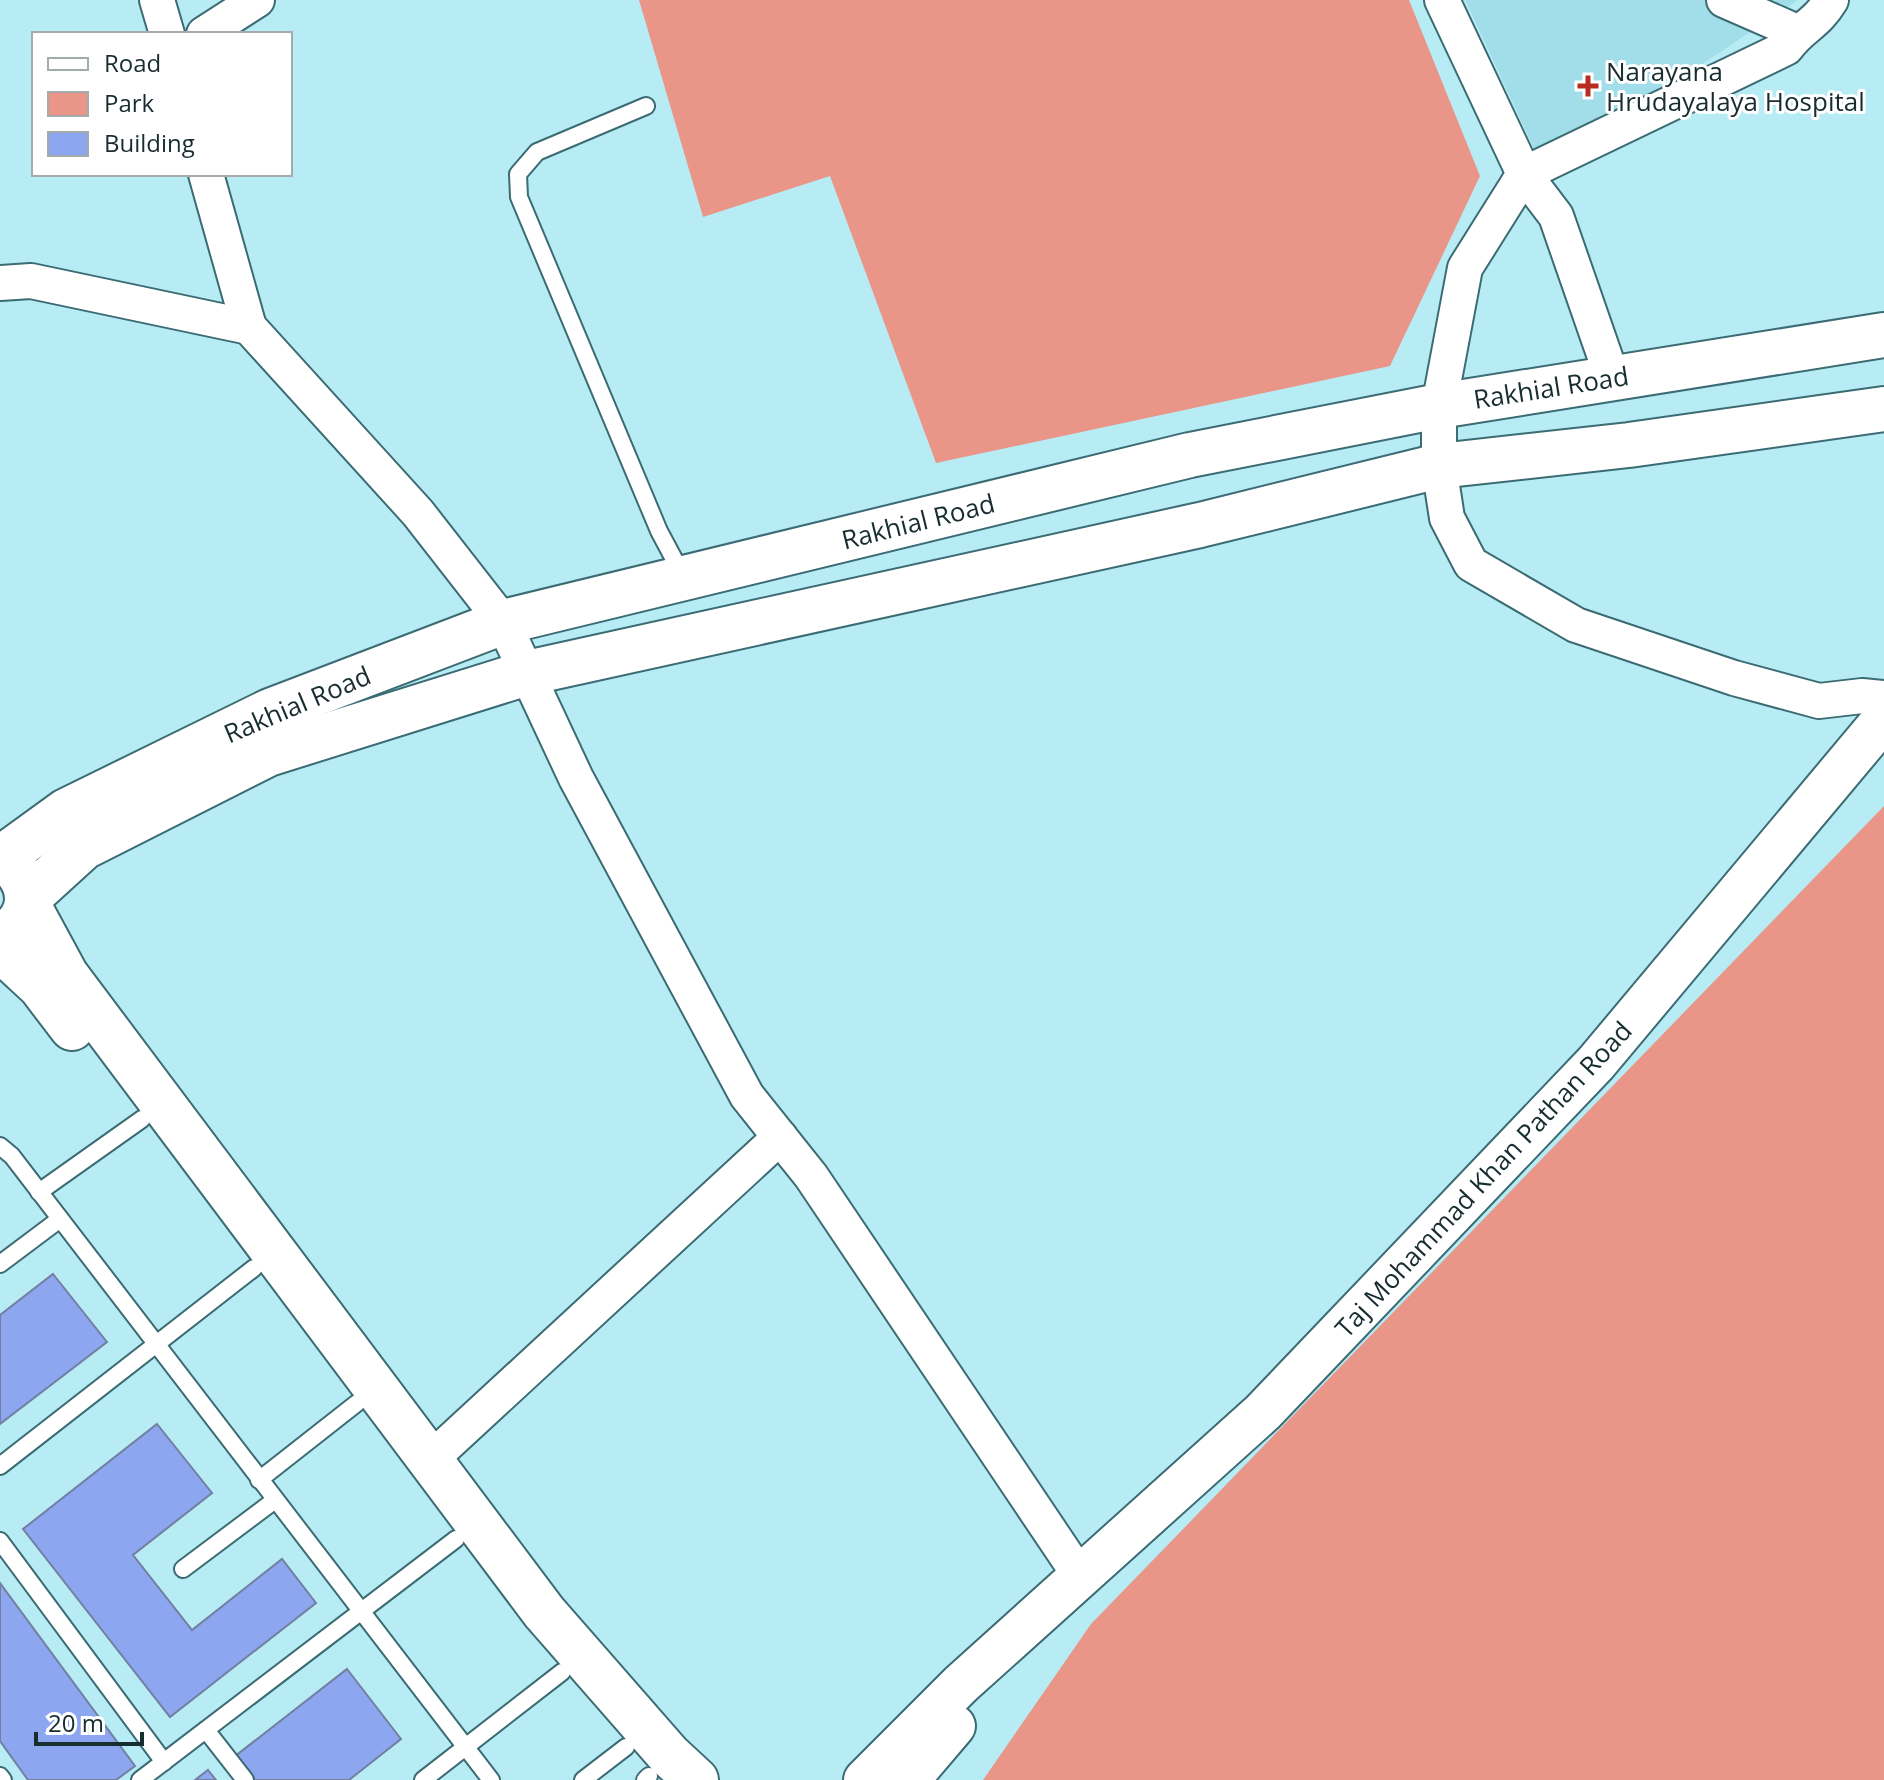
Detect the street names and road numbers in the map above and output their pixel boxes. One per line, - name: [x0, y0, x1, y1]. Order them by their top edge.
- street label: Rakhial Road: [1471, 357, 1631, 417]
- street label: Rakhial Road: [838, 485, 998, 557]
- street label: Rakhial Road: [218, 657, 376, 751]
- street label: Taj Mohammad Khan Pathan Road: [1327, 1013, 1639, 1345]

